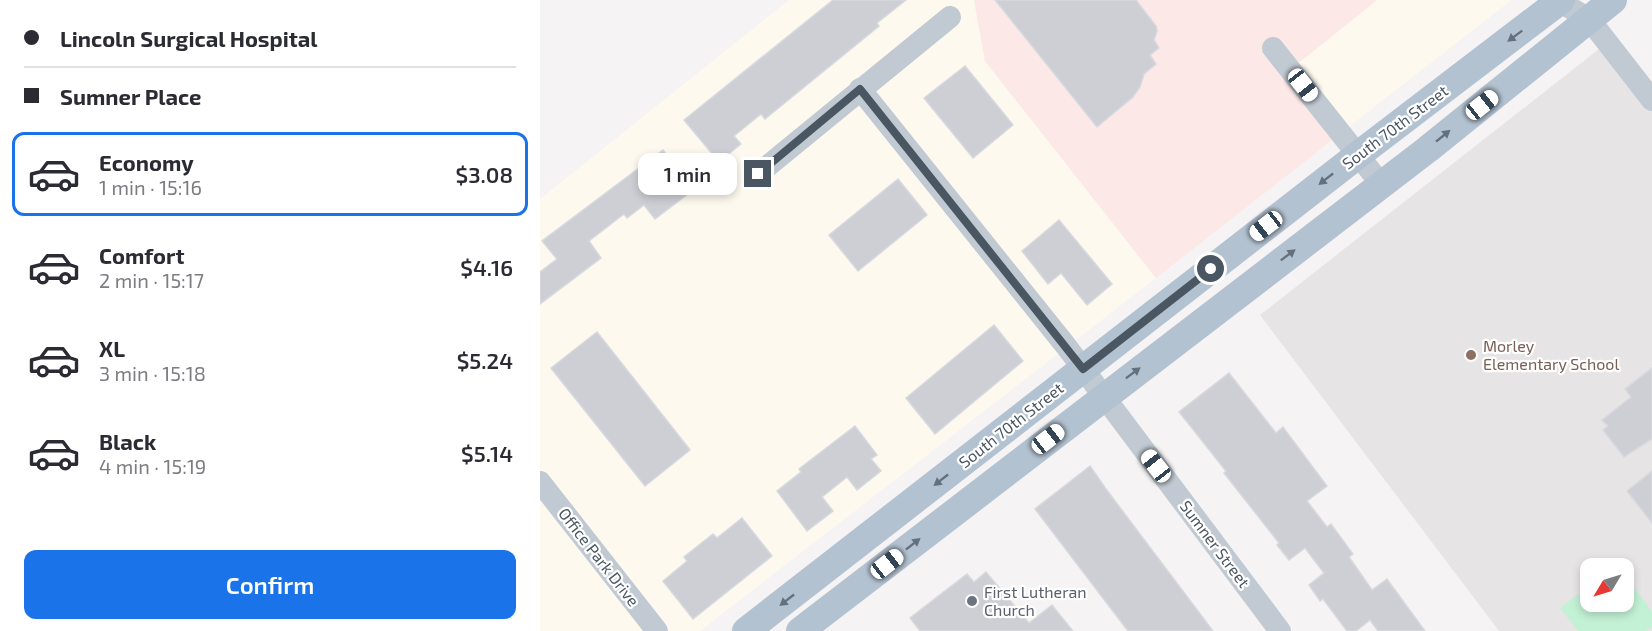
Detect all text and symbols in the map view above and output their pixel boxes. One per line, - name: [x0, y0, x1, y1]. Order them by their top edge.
- text: Lincoln Surgical Hospital: [60, 25, 318, 51]
- one-way arrow: [1507, 29, 1522, 41]
- car: [1285, 65, 1321, 105]
- street label: South 70th Street: [1338, 81, 1451, 173]
- text: Sumner Place: [60, 83, 201, 109]
- car: [1462, 87, 1502, 123]
- one-way arrow: [1435, 130, 1451, 143]
- icon: car: [27, 147, 81, 201]
- text: Economy: [99, 149, 194, 175]
- callout: 1 min: [638, 153, 737, 195]
- route end: [744, 160, 771, 187]
- text: $3.08: [456, 161, 513, 187]
- text: 1 min: [664, 162, 711, 186]
- one-way arrow: [1319, 173, 1334, 185]
- text: 1 min · 15:16: [99, 175, 202, 199]
- car: [1246, 208, 1286, 244]
- icon: car: [27, 240, 81, 294]
- text: Comfort: [99, 242, 184, 268]
- one-way arrow: [1281, 249, 1296, 261]
- text: $4.16: [460, 254, 513, 280]
- route start: [1197, 255, 1224, 282]
- text: 2 min · 15:17: [99, 268, 204, 292]
- icon: car: [27, 333, 81, 387]
- text: XL: [99, 335, 125, 361]
- place label: Morley Elementary School: [1483, 336, 1619, 373]
- text: $5.24: [457, 347, 513, 373]
- marker: Morley Elementary School: [1464, 348, 1478, 362]
- text: 3 min · 15:18: [99, 361, 206, 385]
- one-way arrow: [1126, 368, 1141, 380]
- street label: South 70th Street: [955, 378, 1067, 471]
- car: [1028, 421, 1068, 457]
- icon: car: [27, 426, 81, 480]
- text: Black: [99, 428, 156, 454]
- text: $5.14: [461, 440, 513, 466]
- car: [1138, 446, 1174, 486]
- text: 4 min · 15:19: [99, 454, 206, 478]
- one-way arrow: [933, 473, 948, 485]
- street label: Sumner Street: [1176, 496, 1254, 591]
- street label: Office Park Drive: [555, 504, 644, 610]
- one-way arrow: [904, 538, 920, 550]
- car: [867, 546, 907, 582]
- button: Confirm: [24, 550, 516, 619]
- north arrow: [1580, 558, 1634, 612]
- map controls: [1580, 558, 1634, 612]
- place label: First Lutheran Church: [984, 582, 1087, 619]
- one-way arrow: [779, 593, 794, 605]
- marker: First Lutheran Church: [965, 594, 979, 608]

